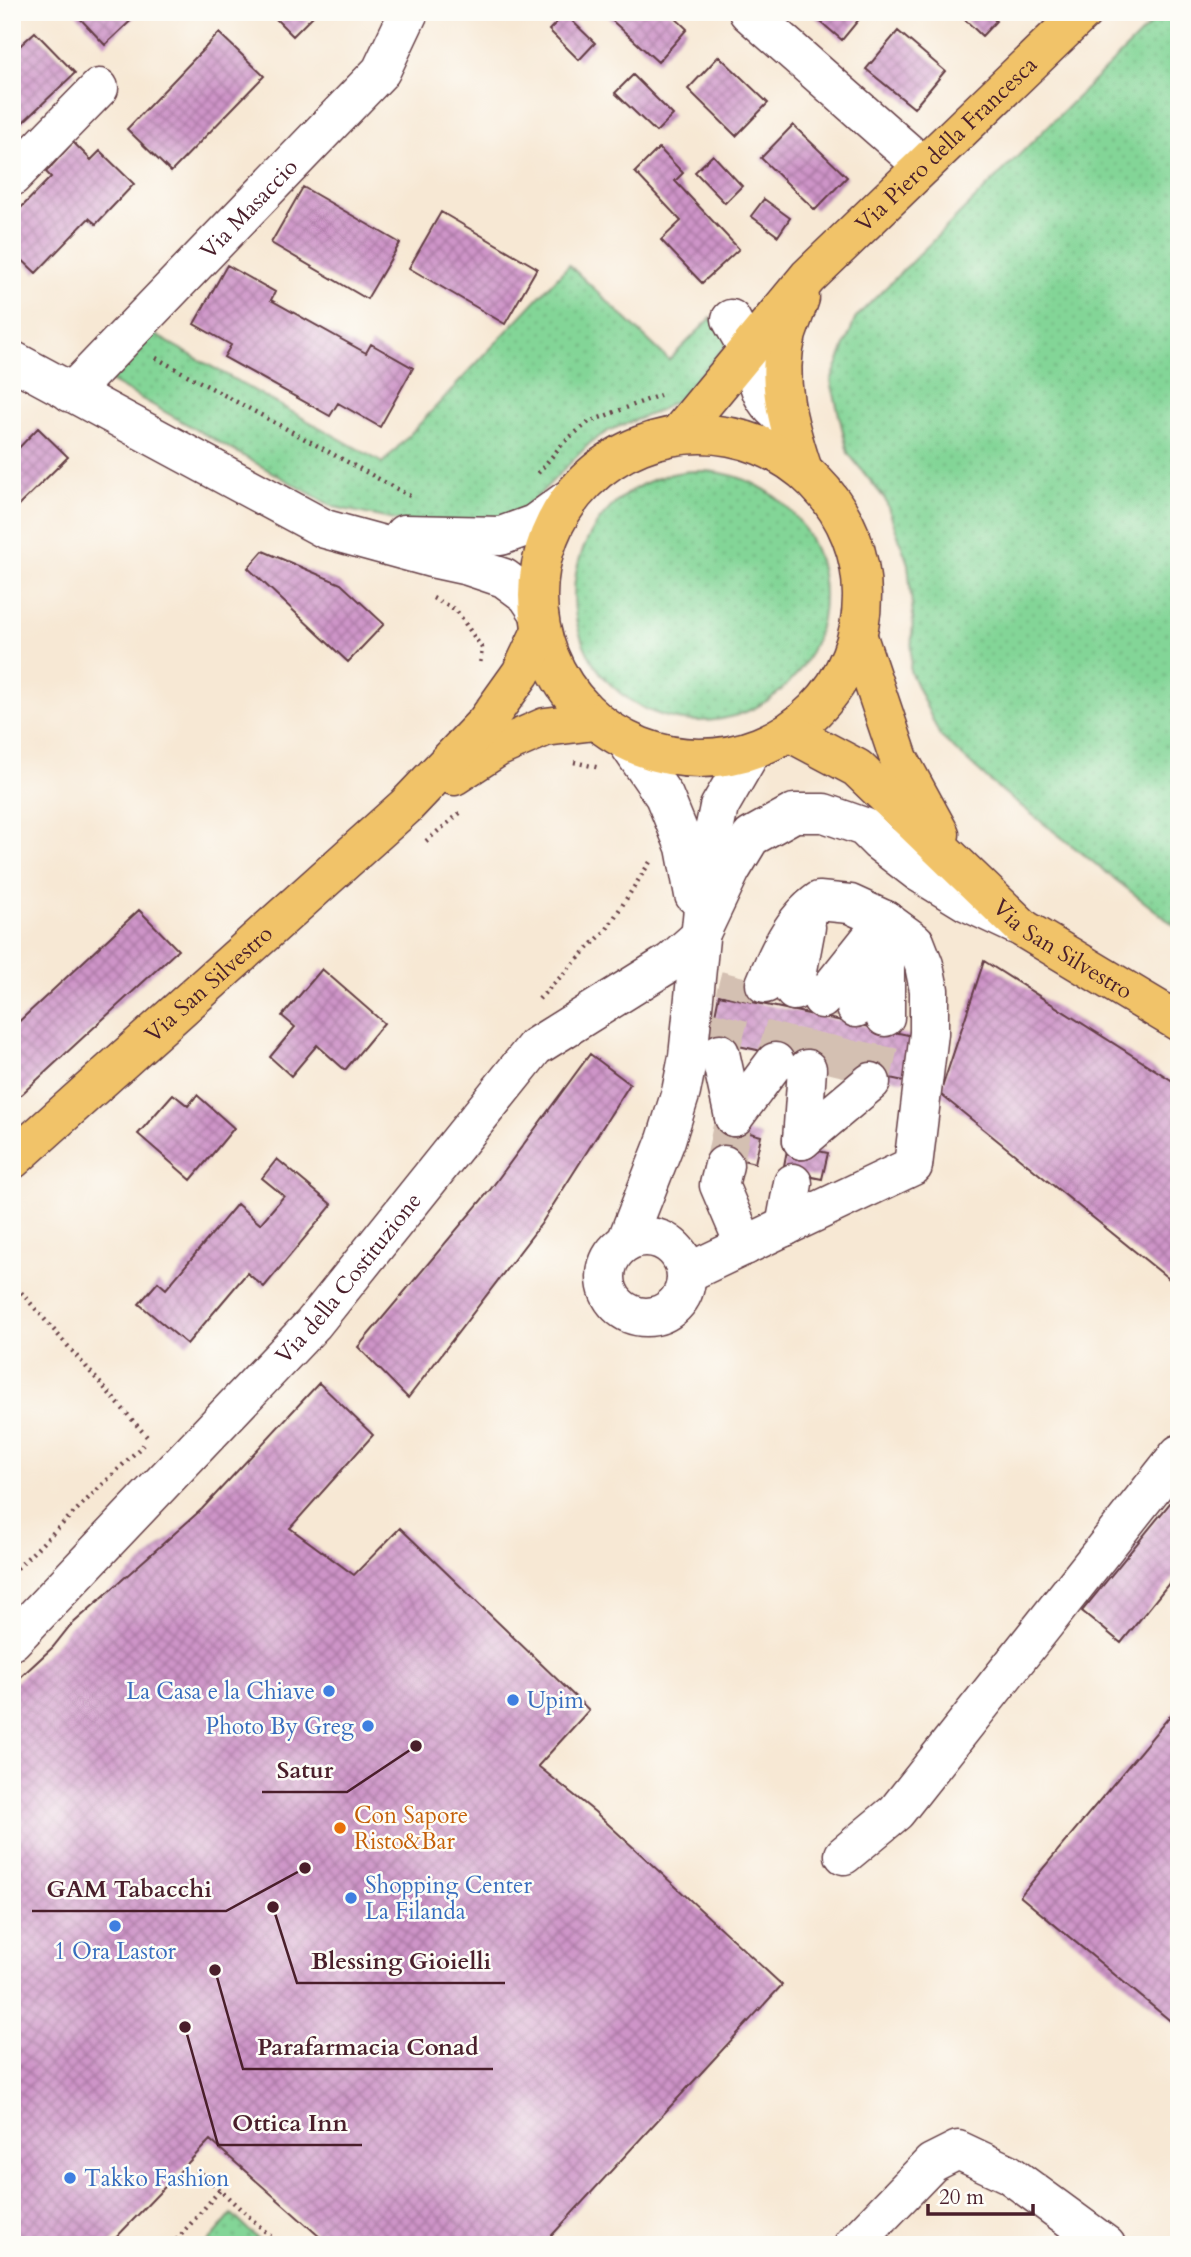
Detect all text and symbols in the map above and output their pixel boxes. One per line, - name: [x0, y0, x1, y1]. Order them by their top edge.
- street label: Via Piero della Francesca: [848, 49, 1044, 239]
- street label: Via Masaccio: [193, 151, 304, 266]
- street label: Via San Silvestro: [986, 892, 1138, 1006]
- street label: Via San Silvestro: [138, 918, 279, 1049]
- street label: Via della Costituzione: [268, 1186, 428, 1370]
- place label: La Casa e la Chiave: [126, 1676, 315, 1707]
- marker: La Casa e la Chiave: [321, 1683, 337, 1699]
- place label: Upim: [527, 1685, 584, 1716]
- marker: Upim: [505, 1692, 521, 1708]
- place label: Photo By Greg: [206, 1711, 354, 1742]
- marker: Photo By Greg: [360, 1718, 376, 1734]
- callout: Satur: [262, 1747, 347, 1792]
- text: Satur: [277, 1754, 334, 1787]
- place label: Con Sapore Risto&Bar: [354, 1800, 468, 1857]
- marker: Con Sapore Risto&Bar: [332, 1820, 348, 1836]
- callout: GAM Tabacchi: [32, 1866, 226, 1911]
- place label: Shopping Center La Filanda: [365, 1870, 532, 1927]
- text: GAM Tabacchi: [46, 1873, 212, 1906]
- marker: Shopping Center La Filanda: [343, 1890, 359, 1906]
- marker: 1 Ora Lastor: [107, 1918, 123, 1934]
- place label: 1 Ora Lastor: [54, 1936, 177, 1967]
- callout: Blessing Gioielli: [297, 1938, 505, 1983]
- text: Blessing Gioielli: [311, 1945, 491, 1978]
- callout: Parafarmacia Conad: [243, 2024, 493, 2069]
- text: Parafarmacia Conad: [257, 2031, 479, 2064]
- callout: Ottica Inn: [218, 2100, 362, 2145]
- text: Ottica Inn: [232, 2107, 349, 2140]
- place label: Takko Fashion: [84, 2163, 229, 2194]
- marker: Takko Fashion: [62, 2170, 78, 2186]
- scale bar: [928, 2173, 1034, 2217]
- text: 20 m: [939, 2183, 984, 2212]

